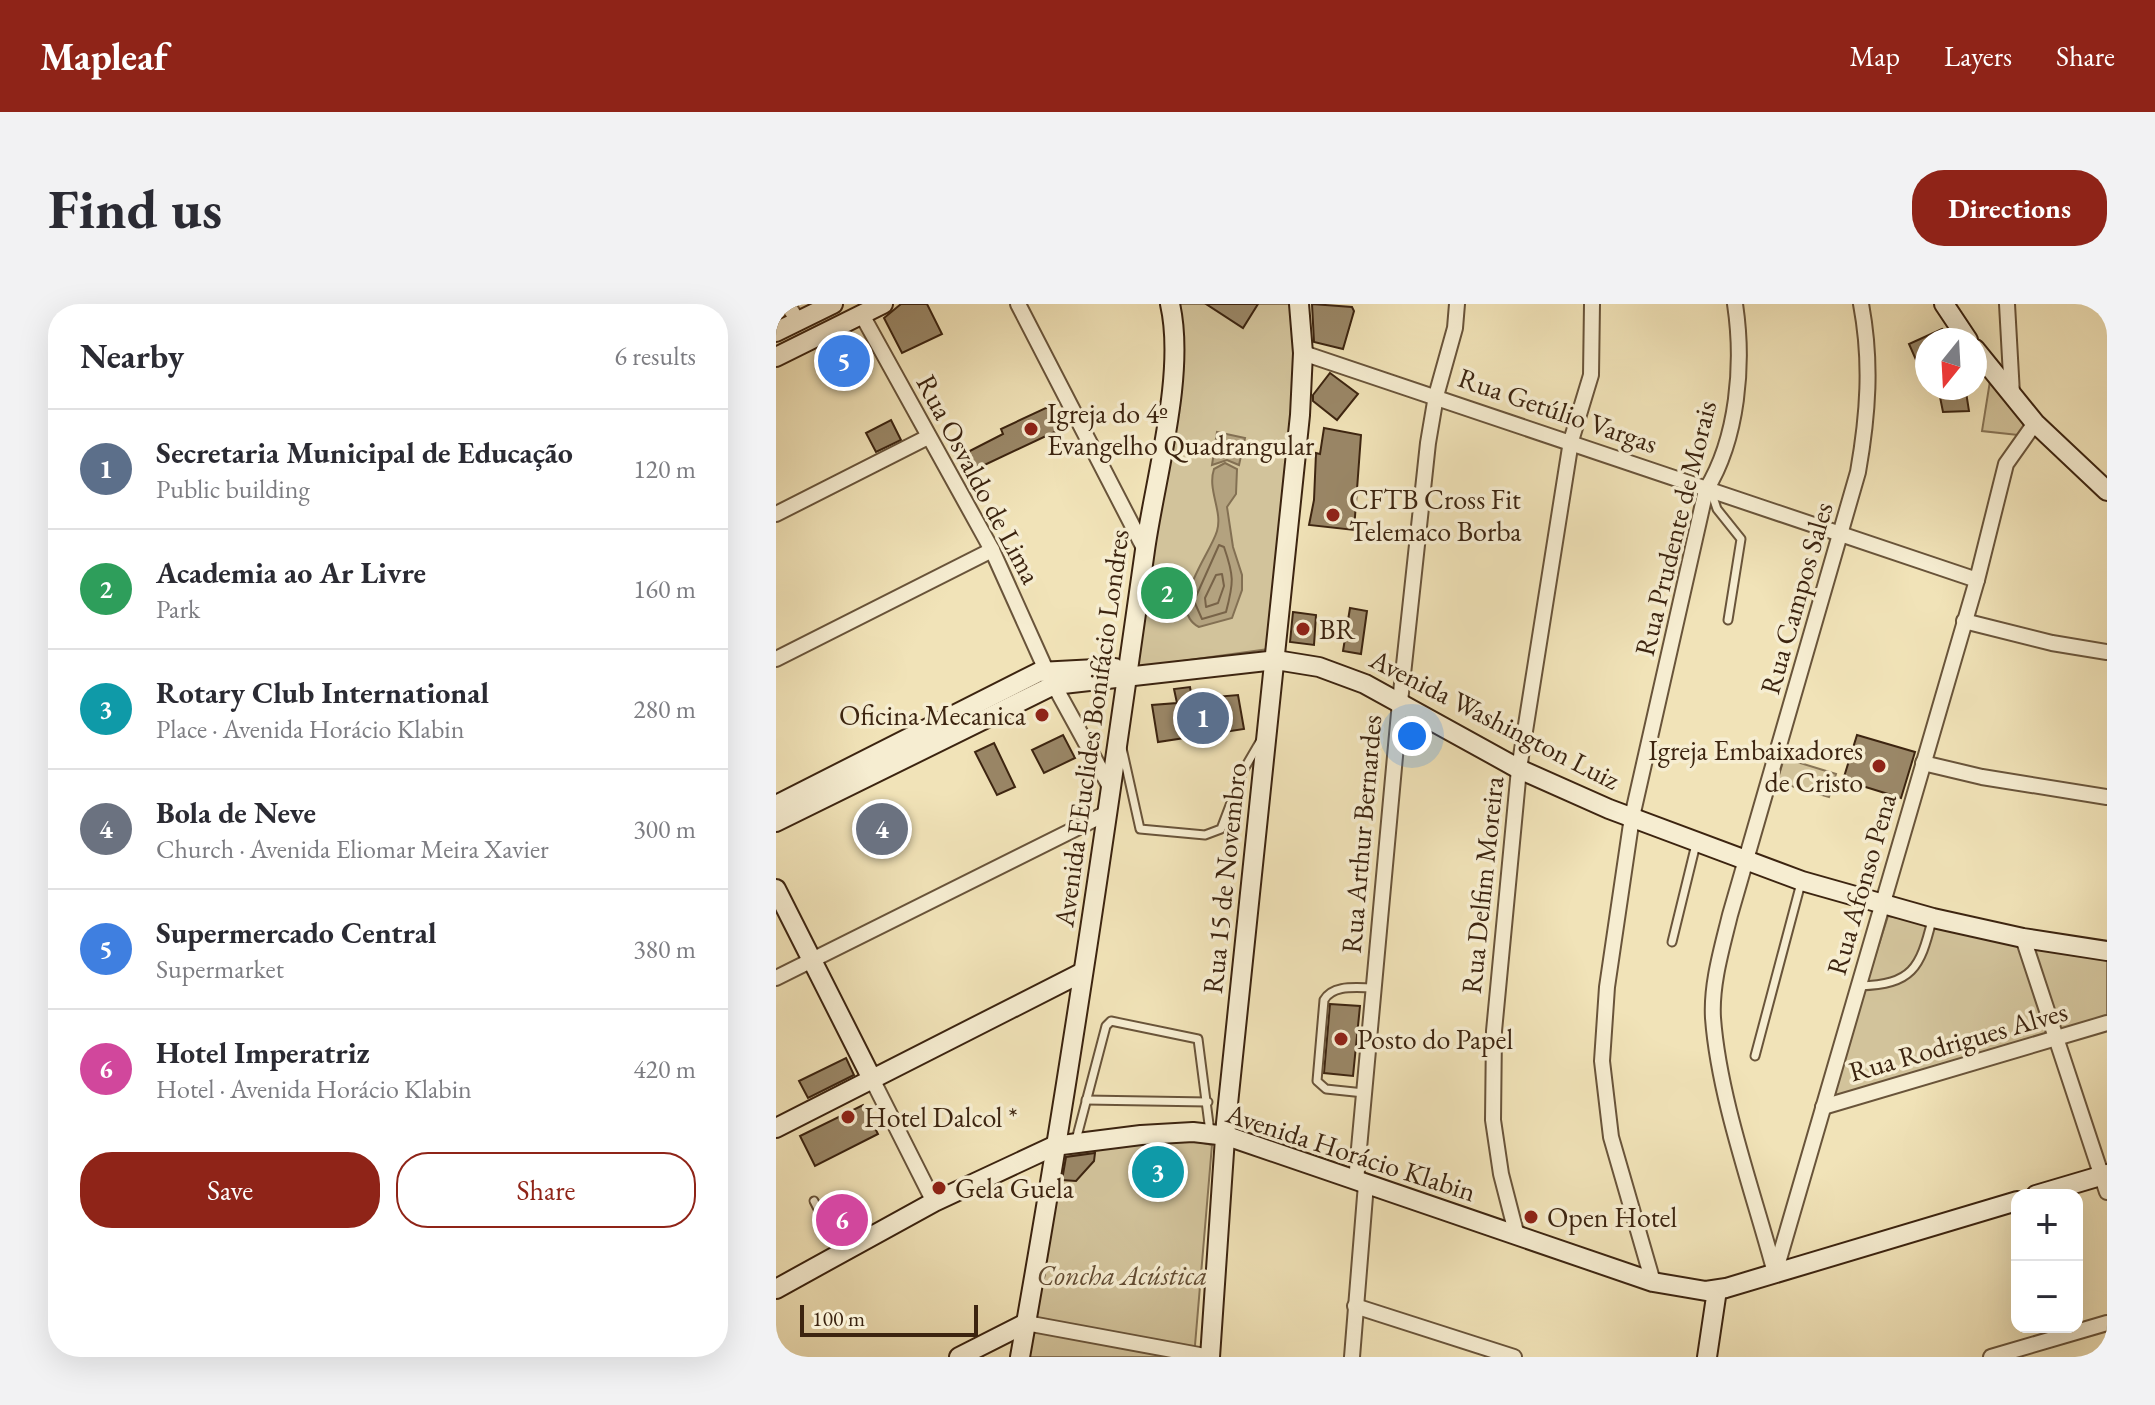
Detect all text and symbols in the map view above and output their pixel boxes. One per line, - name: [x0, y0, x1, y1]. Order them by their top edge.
- text: Mapleaf: [40, 32, 167, 81]
- text: Map: [1850, 38, 1900, 74]
- text: Layers: [1944, 38, 2012, 74]
- text: Share: [2056, 38, 2115, 74]
- button: Directions: [1912, 170, 2107, 246]
- text: Find us: [48, 172, 222, 245]
- north arrow: [1915, 328, 1987, 400]
- pin: 5: [818, 331, 870, 391]
- text: Nearby: [80, 334, 184, 378]
- text: 6 results: [615, 339, 696, 373]
- street label: Rua Getúlio Vargas: [1454, 359, 1662, 461]
- street label: Rua Osvaldo de Lima: [909, 368, 1050, 591]
- place label: Igreja do 4º Evangelho Quadrangular: [1047, 395, 1315, 463]
- street label: Rua Prudente de Morais: [1626, 397, 1724, 659]
- marker: Igreja do 4º Evangelho Quadrangular: [1022, 420, 1040, 438]
- text: Secretaria Municipal de Educação: [156, 433, 573, 472]
- text: 1: [99, 452, 113, 486]
- text: 120 m: [633, 452, 696, 486]
- text: Public building: [156, 472, 310, 506]
- place label: CFTB Cross Fit Telemaco Borba: [1349, 481, 1522, 549]
- street label: Rua Campos Sales: [1751, 498, 1841, 698]
- marker: CFTB Cross Fit Telemaco Borba: [1324, 506, 1342, 524]
- street label: Avenida EEuclides Bonifácio Londres: [1045, 527, 1137, 930]
- text: Academia ao Ar Livre: [156, 553, 426, 592]
- pin: 2: [1141, 563, 1193, 623]
- text: 2: [99, 572, 113, 606]
- text: 160 m: [633, 572, 696, 606]
- text: Park: [156, 592, 200, 626]
- place label: BR: [1319, 611, 1356, 647]
- marker: BR: [1294, 620, 1312, 638]
- street label: Avenida Washington Luiz: [1363, 640, 1626, 798]
- text: Rotary Club International: [156, 673, 489, 712]
- pin: 1: [1177, 688, 1229, 748]
- text: 3: [99, 692, 113, 726]
- text: 280 m: [633, 692, 696, 726]
- place label: Oficina Mecanica: [839, 697, 1027, 733]
- marker: Oficina Mecanica: [1033, 706, 1051, 724]
- text: Place · Avenida Horácio Klabin: [156, 712, 464, 746]
- street label: Rua Arthur Bernardes: [1333, 713, 1389, 955]
- your location: [1392, 716, 1432, 756]
- place label: Igreja Embaixadores de Cristo: [1648, 732, 1863, 800]
- marker: Igreja Embaixadores de Cristo: [1870, 757, 1888, 775]
- street label: Rua 15 de Novembro: [1194, 761, 1254, 995]
- street label: Rua Delfim Moreira: [1453, 774, 1511, 995]
- street label: Rua Afonso Pena: [1818, 788, 1904, 979]
- text: Bola de Neve: [156, 793, 316, 832]
- pin: 4: [856, 799, 908, 859]
- text: 4: [99, 812, 113, 846]
- text: 300 m: [633, 812, 696, 846]
- text: Church · Avenida Eliomar Meira Xavier: [156, 832, 549, 866]
- text: Supermercado Central: [156, 913, 437, 952]
- text: 5: [99, 932, 113, 966]
- text: 380 m: [633, 932, 696, 966]
- text: Supermarket: [156, 952, 284, 986]
- street label: Rua Rodrigues Alves: [1844, 993, 2072, 1089]
- place label: Posto do Papel: [1357, 1021, 1514, 1057]
- marker: Posto do Papel: [1332, 1030, 1350, 1048]
- text: Hotel Imperatriz: [156, 1033, 370, 1072]
- text: 6: [99, 1052, 113, 1086]
- text: 420 m: [633, 1052, 696, 1086]
- text: Hotel · Avenida Horácio Klabin: [156, 1072, 472, 1106]
- street label: Avenida Horácio Klabin: [1221, 1094, 1481, 1209]
- place label: Hotel Dalcol *: [864, 1099, 1018, 1135]
- marker: Hotel Dalcol *: [839, 1108, 857, 1126]
- pin: 3: [1132, 1142, 1184, 1202]
- button: Save: [80, 1152, 380, 1228]
- button: Share: [396, 1152, 696, 1228]
- place label: Gela Guela: [955, 1170, 1075, 1206]
- marker: Gela Guela: [930, 1179, 948, 1197]
- map controls: [2011, 1189, 2083, 1333]
- button: +: [2011, 1189, 2083, 1261]
- pin: 6: [816, 1190, 868, 1250]
- place label: Open Hotel: [1547, 1199, 1677, 1235]
- marker: Open Hotel: [1522, 1208, 1540, 1226]
- park label: Concha Acústica: [1037, 1257, 1207, 1293]
- button: −: [2011, 1261, 2083, 1333]
- scale bar: [800, 1301, 978, 1337]
- text: 100 m: [812, 1304, 865, 1333]

